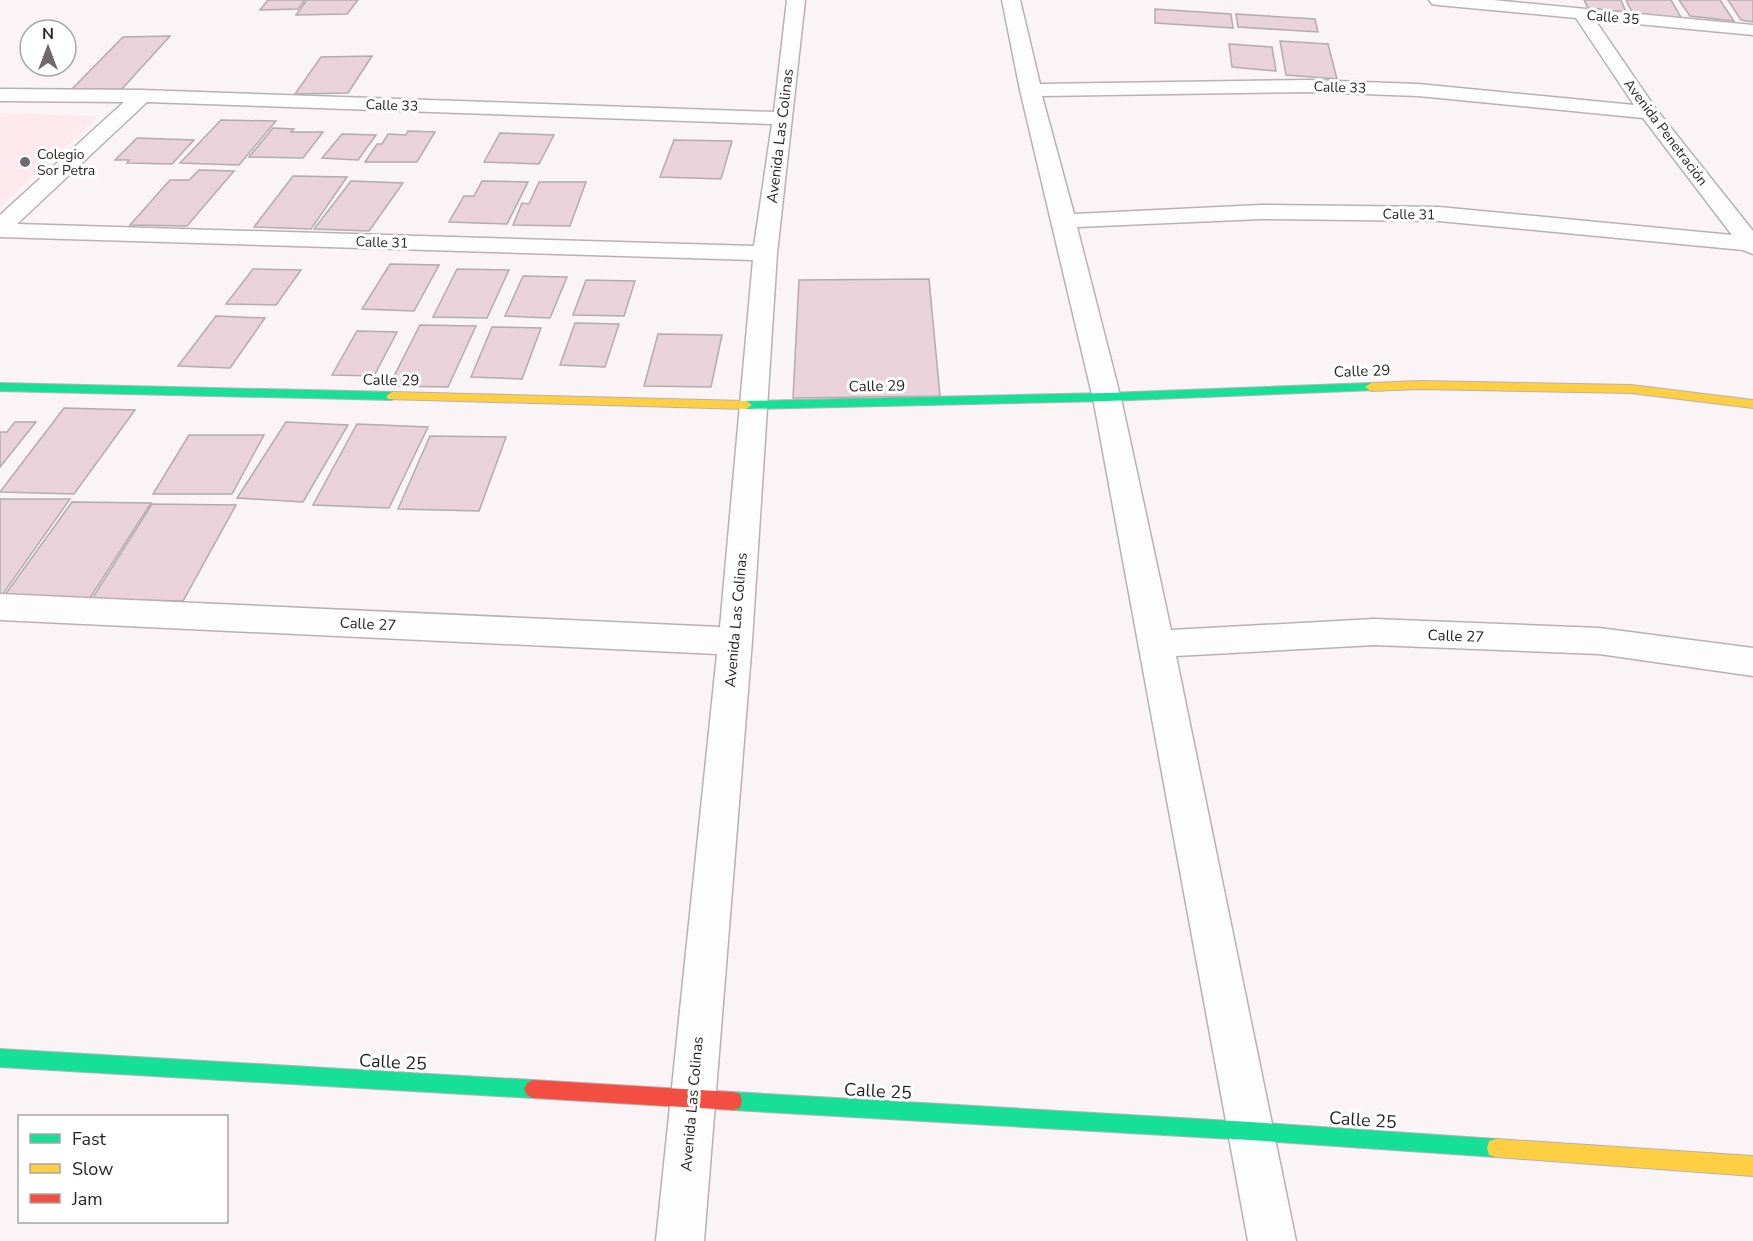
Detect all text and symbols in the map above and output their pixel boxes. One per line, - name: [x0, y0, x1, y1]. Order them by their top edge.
- street label: Calle 35: [1586, 6, 1640, 29]
- north arrow: [18, 18, 78, 78]
- text: N: [42, 23, 54, 45]
- street label: Avenida Las Colinas: [762, 68, 798, 204]
- street label: Avenida Penetración: [1619, 75, 1712, 189]
- street label: Calle 33: [1313, 77, 1367, 98]
- street label: Calle 33: [365, 95, 419, 116]
- place label: Colegio Sor Petra: [37, 145, 95, 180]
- marker: Colegio Sor Petra: [18, 155, 32, 169]
- street label: Calle 31: [1382, 205, 1435, 224]
- street label: Calle 31: [355, 232, 409, 253]
- street label: Calle 29: [1333, 360, 1391, 382]
- street label: Calle 29: [363, 370, 419, 390]
- street label: Calle 29: [849, 376, 905, 396]
- street label: Avenida Las Colinas: [720, 552, 752, 688]
- street label: Calle 27: [339, 613, 397, 635]
- street label: Calle 27: [1427, 625, 1485, 647]
- street label: Avenida Las Colinas: [676, 1036, 708, 1172]
- street label: Calle 25: [359, 1048, 427, 1076]
- street label: Calle 25: [844, 1077, 912, 1105]
- street label: Calle 25: [1328, 1106, 1398, 1134]
- legend: [18, 1115, 228, 1223]
- text: Fast: [72, 1127, 107, 1151]
- text: Slow: [72, 1157, 113, 1181]
- text: Jam: [71, 1187, 103, 1211]

